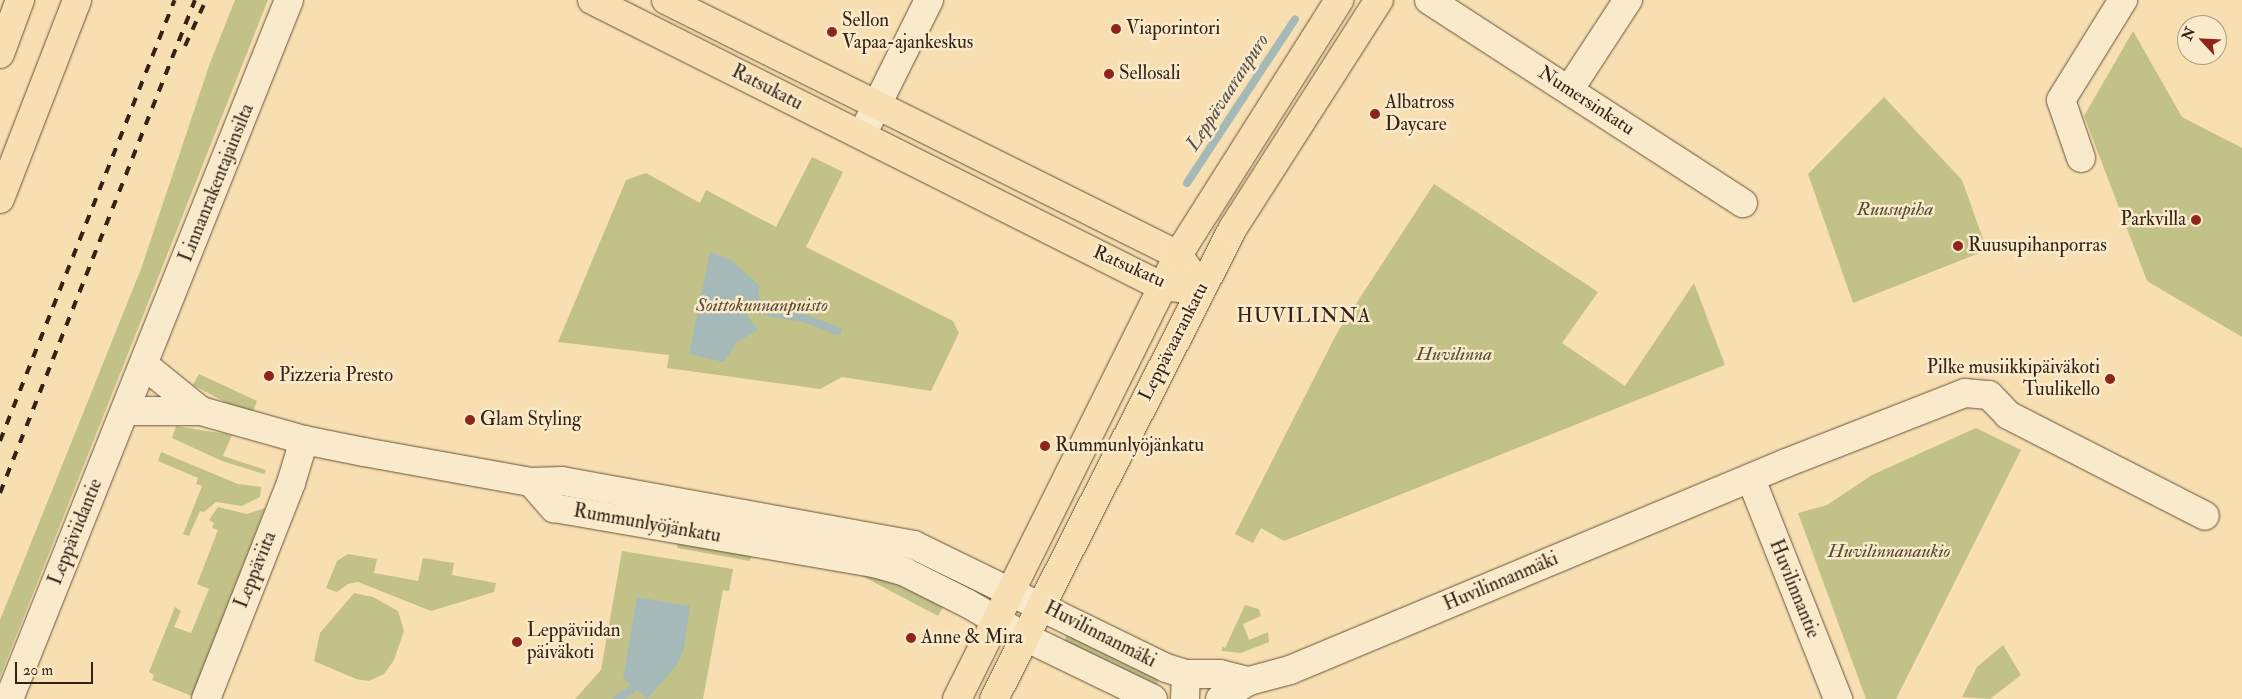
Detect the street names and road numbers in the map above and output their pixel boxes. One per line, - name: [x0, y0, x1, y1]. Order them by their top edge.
- street label: Ratsukatu: [728, 60, 806, 116]
- street label: Numersinkatu: [1534, 61, 1638, 141]
- street label: Linnanrakentajainsilta: [175, 101, 259, 265]
- street label: Ratsukatu: [1089, 241, 1169, 293]
- street label: Leppävaarankatu: [1134, 279, 1214, 405]
- street label: Leppäviidantie: [44, 476, 108, 588]
- street label: Rummunlyöjänkatu: [572, 500, 722, 548]
- street label: Leppäviita: [230, 528, 282, 612]
- street label: Huvilinnantie: [1764, 536, 1824, 642]
- street label: Huvilinnanmäki: [1440, 548, 1562, 616]
- street label: Huvilinnanmäki: [1040, 597, 1160, 673]

